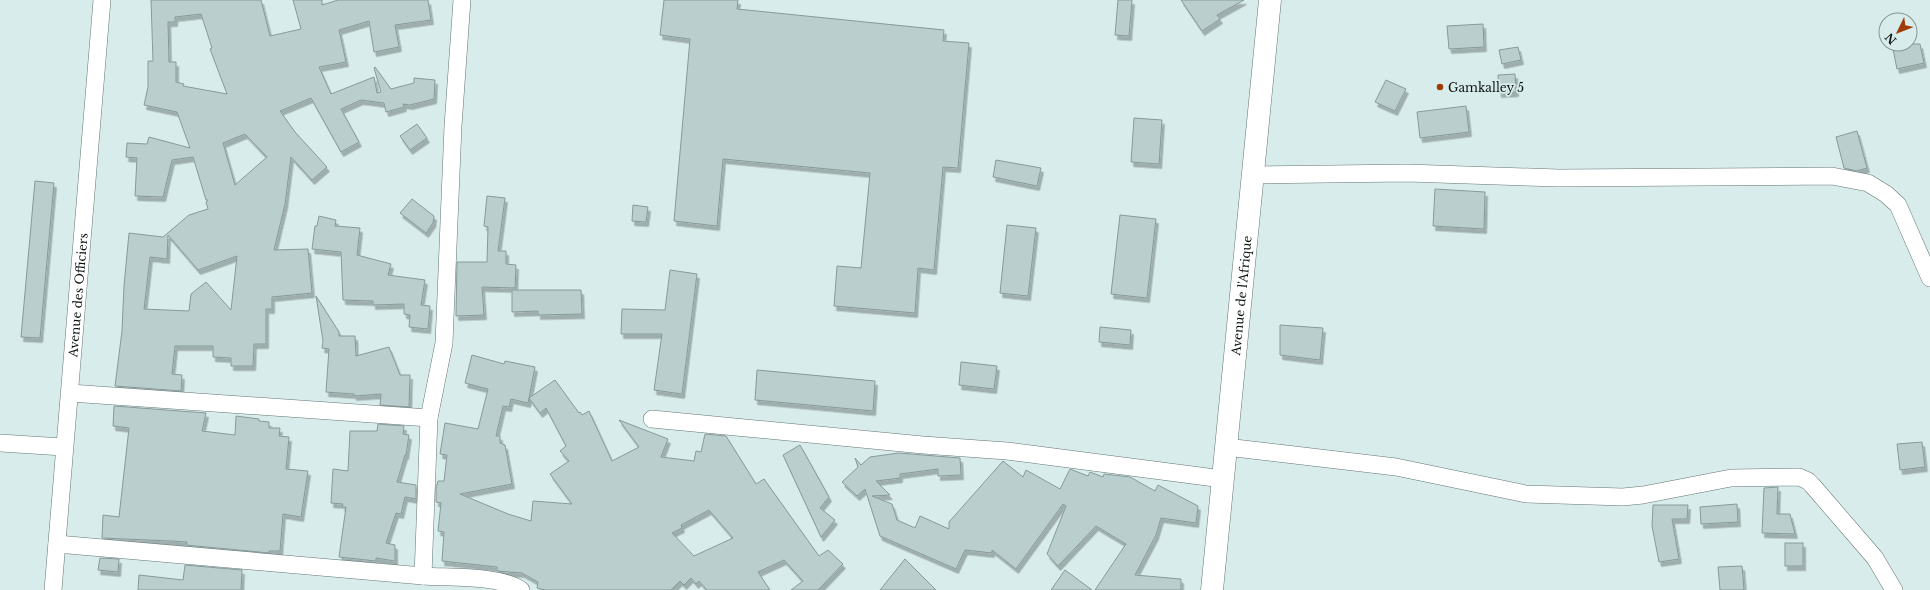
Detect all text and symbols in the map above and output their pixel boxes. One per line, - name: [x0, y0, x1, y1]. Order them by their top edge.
- north arrow: [1878, 12, 1918, 52]
- text: N: [1882, 30, 1899, 47]
- place label: Gamkalley 5: [1448, 80, 1524, 95]
- marker: Gamkalley 5: [1435, 82, 1445, 92]
- street label: Avenue des Officiers: [65, 232, 90, 359]
- street label: Avenue de l'Afrique: [1228, 235, 1254, 357]

